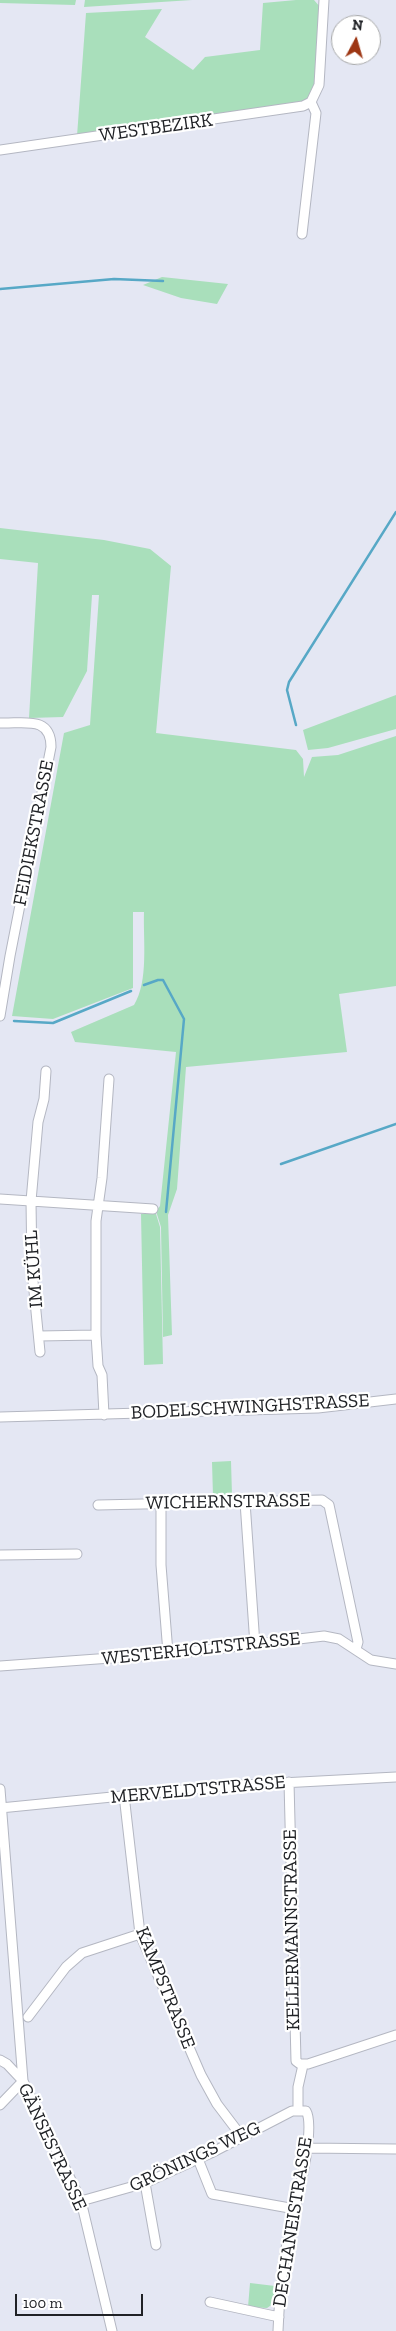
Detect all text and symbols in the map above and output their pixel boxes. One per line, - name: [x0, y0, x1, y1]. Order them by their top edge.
- north arrow: [331, 15, 381, 65]
- text: N: [351, 17, 364, 35]
- street label: WESTBEZIRK: [98, 109, 214, 147]
- street label: FEIDIEKSTRASSE: [9, 758, 59, 908]
- street label: IM KÜHL: [20, 1229, 48, 1309]
- street label: BODELSCHWINGHSTRASSE: [130, 1389, 370, 1425]
- street label: WICHERNSTRASSE: [146, 1489, 310, 1515]
- street label: WESTERHOLTSTRASSE: [100, 1627, 302, 1671]
- street label: MERVELDTSTRASSE: [110, 1771, 286, 1809]
- street label: KELLERMANNSTRASSE: [279, 1829, 305, 2031]
- street label: KAMPSTRASSE: [130, 1924, 200, 2052]
- street label: GÄNSESTRASSE: [13, 2080, 91, 2214]
- street label: GRÖNINGS WEG: [126, 2117, 264, 2197]
- street label: DECHANEISTRASSE: [268, 2135, 318, 2309]
- scale bar: [18, 2284, 145, 2316]
- text: 100 m: [23, 2294, 62, 2312]

